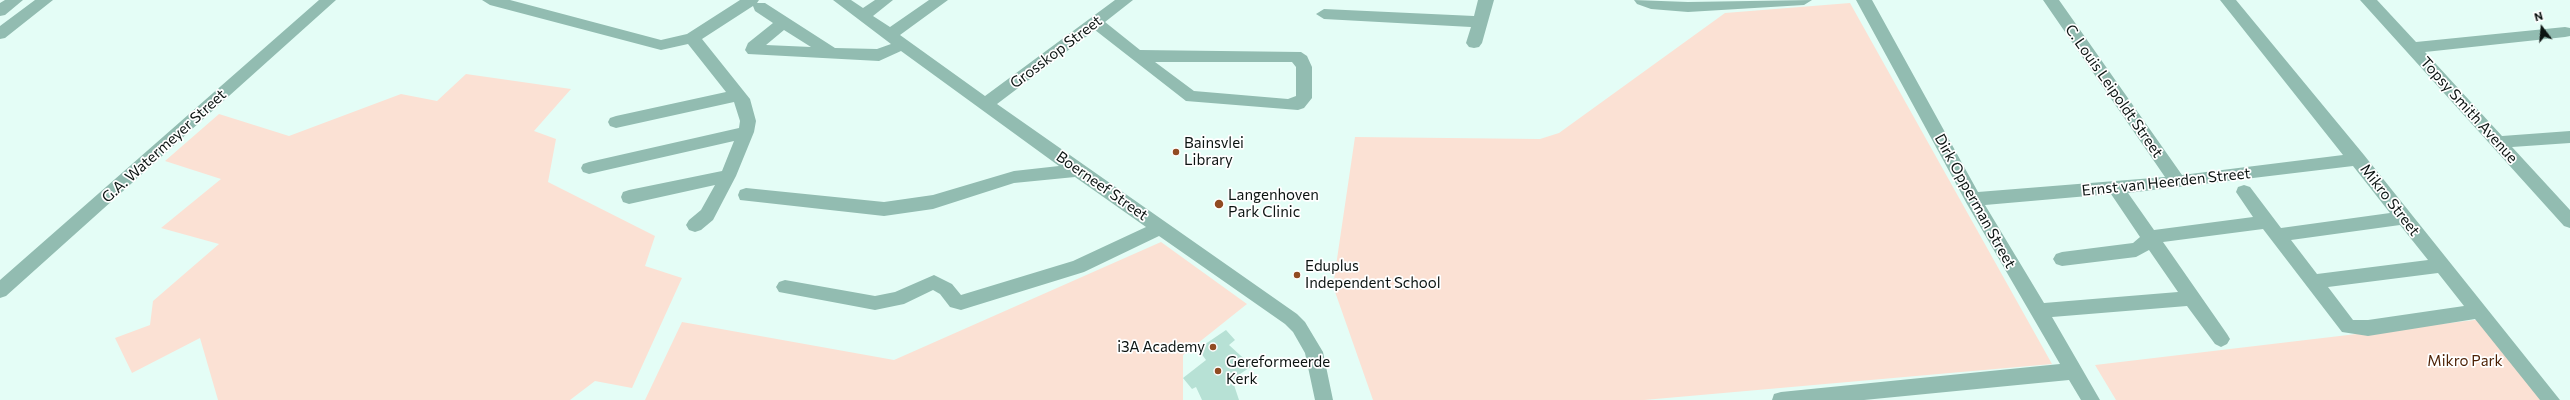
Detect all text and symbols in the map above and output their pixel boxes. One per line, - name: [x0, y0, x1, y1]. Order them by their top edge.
- north arrow: [2522, 8, 2562, 48]
- text: N: [2533, 9, 2544, 23]
- street label: Grosskop Street: [1007, 12, 1105, 92]
- street label: C. Louis Leipoldt Street: [2061, 21, 2167, 161]
- street label: Topsy Smith Avenue: [2417, 53, 2521, 167]
- street label: G.A. Watermeyer Street: [98, 85, 230, 207]
- street label: Dirk Opperman Street: [1931, 131, 2019, 271]
- place label: Bainsvlei Library: [1184, 134, 1244, 169]
- marker: Bainsvlei Library: [1171, 147, 1181, 157]
- street label: Boerneef Street: [1053, 148, 1151, 224]
- street label: Mikro Street: [2356, 160, 2424, 240]
- street label: Ernst van Heerden Street: [2081, 164, 2251, 200]
- place label: Langenhoven Park Clinic: [1228, 186, 1319, 221]
- marker: Langenhoven Park Clinic: [1213, 198, 1225, 210]
- place label: Eduplus Independent School: [1305, 257, 1440, 292]
- marker: Eduplus Independent School: [1292, 270, 1302, 280]
- place label: i3A Academy: [1117, 338, 1205, 356]
- marker: i3A Academy: [1208, 342, 1218, 352]
- park label: Mikro Park: [2427, 352, 2503, 370]
- place label: Gereformeerde Kerk: [1226, 353, 1330, 388]
- marker: Gereformeerde Kerk: [1213, 366, 1223, 376]

